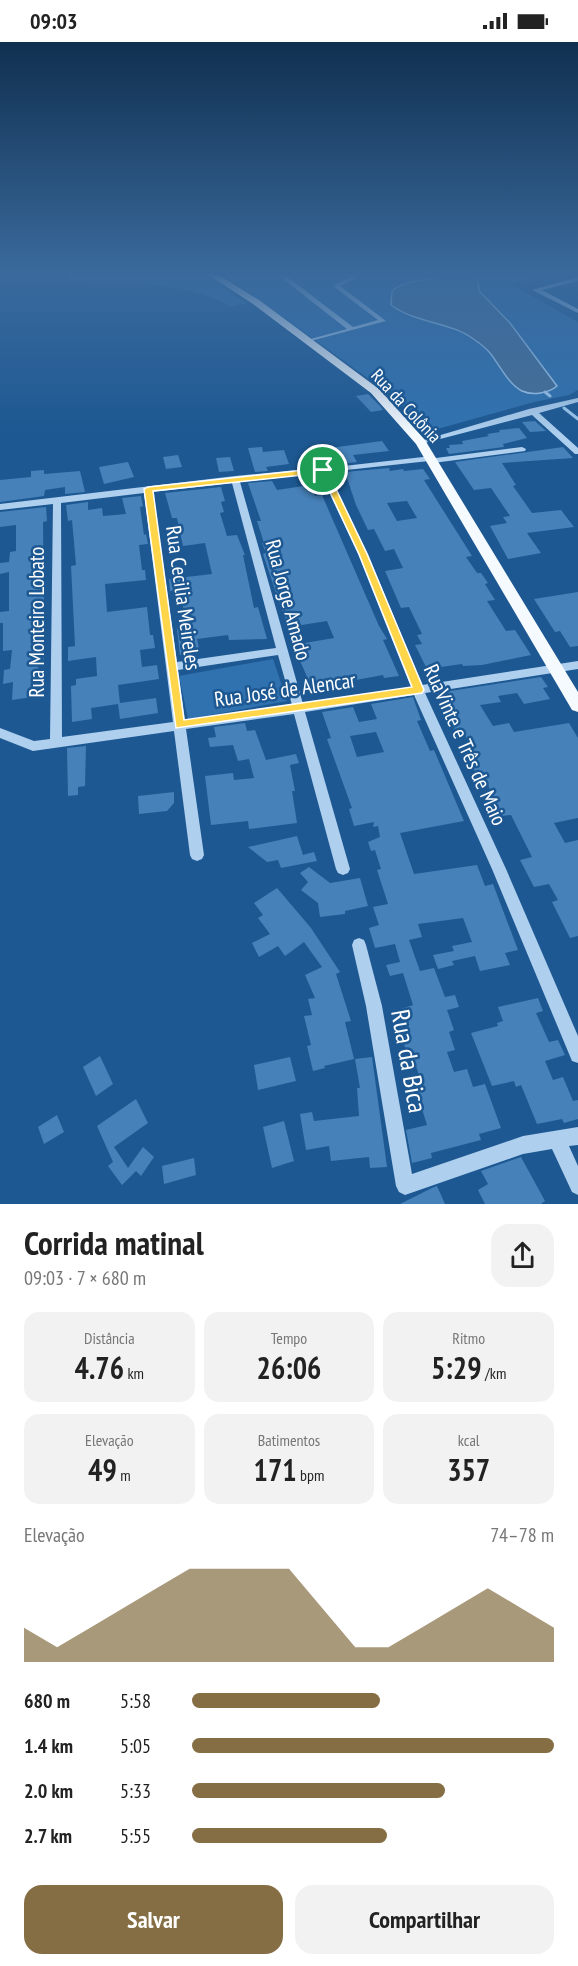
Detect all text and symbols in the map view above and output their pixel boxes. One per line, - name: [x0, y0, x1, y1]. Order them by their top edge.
- text: 09:03: [30, 7, 78, 35]
- street label: Rua da Colônia: [366, 364, 446, 447]
- pin: [297, 444, 348, 495]
- icon: arrive: [306, 453, 339, 486]
- street label: Rua Cecilia Meireles: [160, 524, 207, 672]
- street label: Rua Jorge Amado: [259, 537, 318, 663]
- street label: Rua Monteiro Lobato: [23, 547, 50, 697]
- street label: RuaVinte e Três de Maio: [418, 660, 513, 830]
- street label: Rua José de Alencar: [213, 666, 358, 713]
- street label: Rua da Bica: [384, 1007, 435, 1115]
- text: Corrida matinal: [24, 1221, 204, 1264]
- button: share: [491, 1224, 554, 1287]
- text: 09:03 · 7 × 680 m: [24, 1265, 146, 1291]
- text: Distância: [84, 1328, 135, 1348]
- text: Tempo: [271, 1328, 307, 1348]
- text: Ritmo: [452, 1328, 485, 1348]
- text: 4.76: [75, 1348, 124, 1387]
- text: 26:06: [257, 1348, 321, 1387]
- text: 5:29: [431, 1348, 482, 1387]
- text: km: [124, 1363, 144, 1383]
- text: /km: [482, 1363, 506, 1383]
- text: Elevação: [85, 1430, 134, 1450]
- text: Batimentos: [258, 1430, 320, 1450]
- text: kcal: [458, 1430, 480, 1450]
- text: 49: [88, 1450, 117, 1489]
- text: 171: [254, 1450, 297, 1489]
- text: 357: [447, 1450, 490, 1489]
- text: m: [117, 1465, 131, 1485]
- text: bpm: [297, 1465, 324, 1485]
- text: Elevação: [24, 1522, 85, 1548]
- text: 74–78 m: [490, 1522, 554, 1548]
- text: 680 m: [24, 1688, 70, 1714]
- text: 5:58: [120, 1688, 151, 1714]
- text: 1.4 km: [24, 1733, 73, 1759]
- text: 5:05: [120, 1733, 151, 1759]
- text: 2.0 km: [24, 1778, 73, 1804]
- text: 5:33: [120, 1778, 151, 1804]
- text: 2.7 km: [24, 1823, 72, 1849]
- text: 5:55: [120, 1823, 151, 1849]
- button: Salvar: [24, 1885, 283, 1954]
- button: Compartilhar: [295, 1885, 554, 1954]

